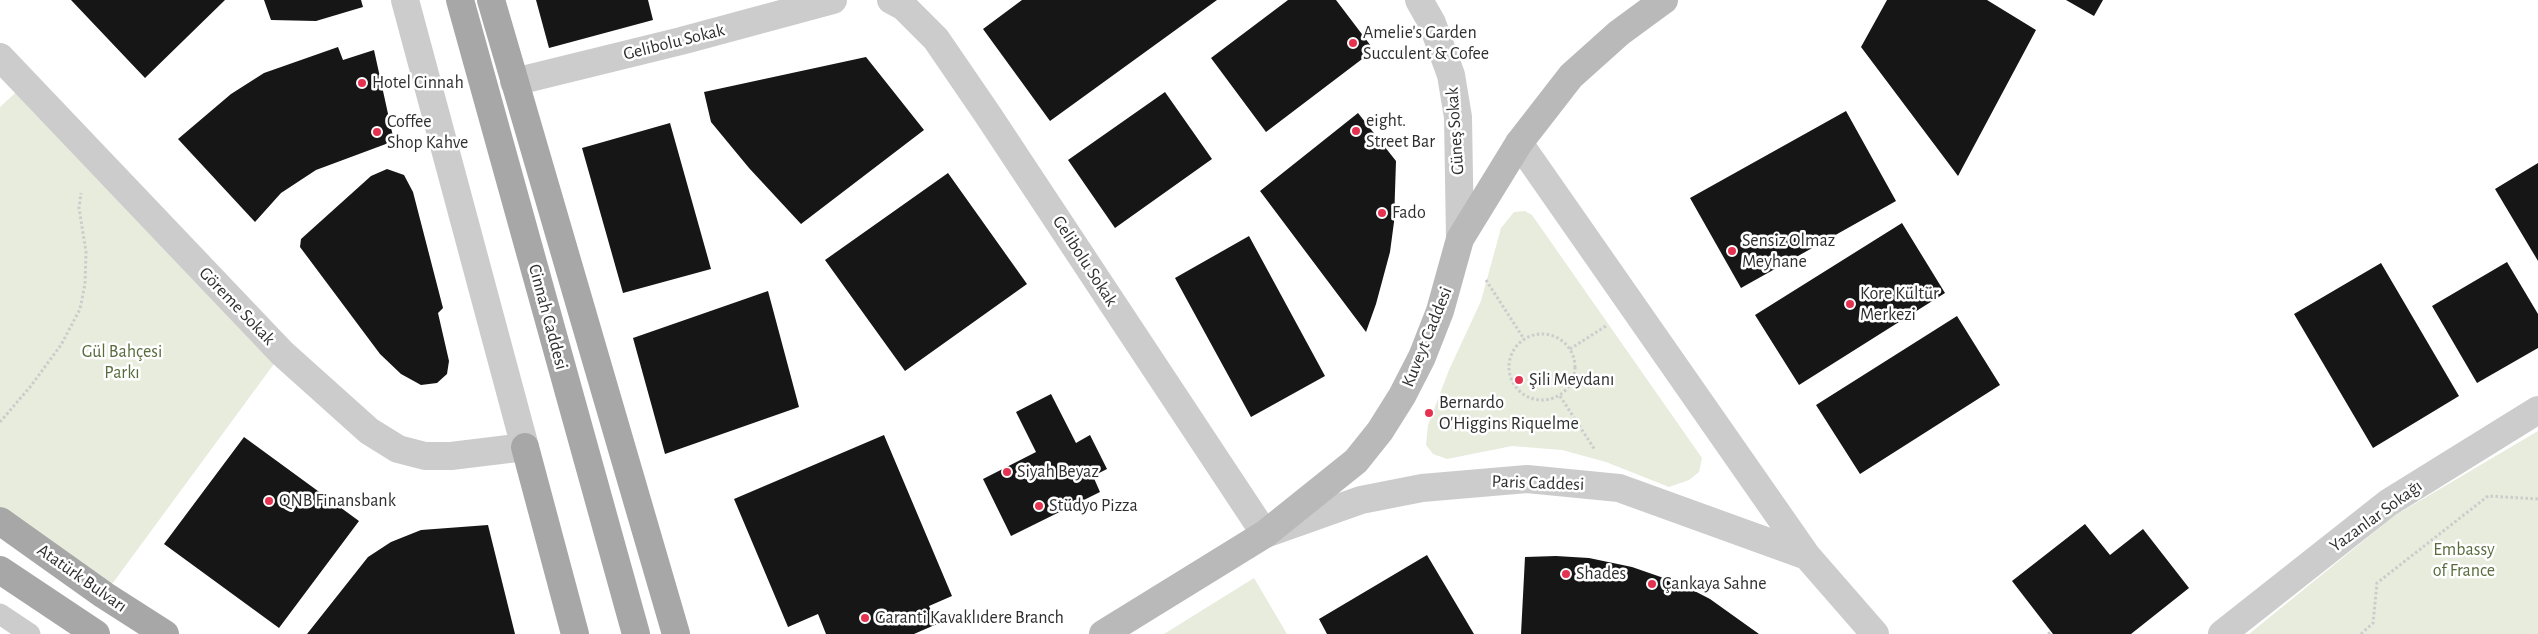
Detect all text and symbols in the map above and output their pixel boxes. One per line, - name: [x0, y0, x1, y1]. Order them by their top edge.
- street label: Gelibolu Sokak: [621, 19, 727, 65]
- place label: Amelie's Garden Succulent & Cofee: [1363, 22, 1489, 64]
- marker: Amelie's Garden Succulent & Cofee: [1347, 37, 1359, 49]
- place label: Hotel Cinnah: [372, 72, 464, 94]
- marker: Hotel Cinnah: [356, 77, 368, 89]
- street label: Güneş Sokak: [1441, 86, 1469, 176]
- place label: eight. Street Bar: [1366, 110, 1435, 152]
- place label: Coffee Shop Kahve: [387, 111, 468, 154]
- marker: eight. Street Bar: [1350, 125, 1362, 137]
- marker: Coffee Shop Kahve: [371, 126, 383, 138]
- place label: Fado: [1392, 202, 1426, 224]
- marker: Fado: [1376, 207, 1388, 219]
- street label: Gelibolu Sokak: [1048, 212, 1122, 310]
- place label: Sensiz Olmaz Meyhane: [1742, 230, 1835, 272]
- marker: Sensiz Olmaz Meyhane: [1726, 245, 1738, 257]
- street label: Göreme Sokak: [194, 262, 280, 350]
- street label: Cinnah Caddesi: [524, 262, 572, 372]
- place label: Kore Kültür Merkezi: [1860, 283, 1939, 326]
- street label: Kuveyt Caddesi: [1397, 284, 1457, 390]
- marker: Kore Kültür Merkezi: [1844, 298, 1856, 310]
- park label: Gül Bahçesi Parkı: [82, 341, 162, 384]
- place label: Şili Meydanı: [1529, 369, 1614, 391]
- marker: Şili Meydanı: [1513, 374, 1525, 386]
- place label: Bernardo O'Higgins Riquelme: [1439, 392, 1579, 434]
- marker: Bernardo O'Higgins Riquelme: [1423, 407, 1435, 419]
- place label: Siyah Beyaz: [1017, 461, 1099, 483]
- marker: Siyah Beyaz: [1001, 466, 1013, 478]
- street label: Paris Caddesi: [1491, 471, 1585, 495]
- street label: Yazanlar Sokağı: [2326, 475, 2426, 557]
- place label: QNB Finansbank: [279, 490, 396, 512]
- marker: QNB Finansbank: [263, 495, 275, 507]
- place label: Stüdyo Pizza: [1049, 495, 1138, 517]
- marker: Stüdyo Pizza: [1033, 500, 1045, 512]
- street label: Atatürk Bulvarı: [33, 539, 131, 617]
- park label: Embassy of France: [2433, 539, 2495, 582]
- place label: Shades: [1576, 563, 1626, 585]
- marker: Shades: [1560, 568, 1572, 580]
- place label: Çankaya Sahne: [1662, 573, 1767, 595]
- marker: Çankaya Sahne: [1646, 578, 1658, 590]
- place label: Garanti Kavaklıdere Branch: [875, 607, 1064, 629]
- marker: Garanti Kavaklıdere Branch: [859, 612, 871, 624]

